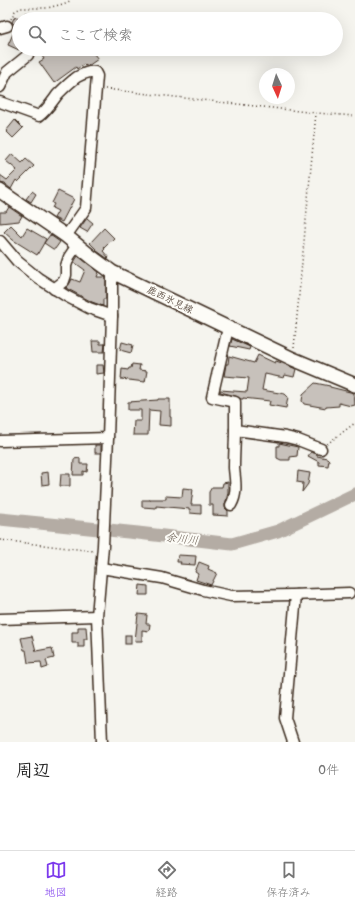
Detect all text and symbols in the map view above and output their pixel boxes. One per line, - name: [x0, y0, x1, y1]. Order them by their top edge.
- search box: [12, 12, 343, 56]
- icon: search: [26, 23, 48, 45]
- text: ここで検索: [58, 26, 133, 45]
- north arrow: [259, 68, 295, 104]
- street label: 鹿西氷見線: [145, 284, 195, 316]
- water label: 余川川: [165, 531, 199, 547]
- text: 周辺: [16, 761, 50, 781]
- text: 0件: [318, 762, 339, 778]
- tab: 地図: [45, 859, 67, 899]
- tab: 経路: [156, 859, 178, 899]
- tab: 保存済み: [267, 859, 311, 899]

